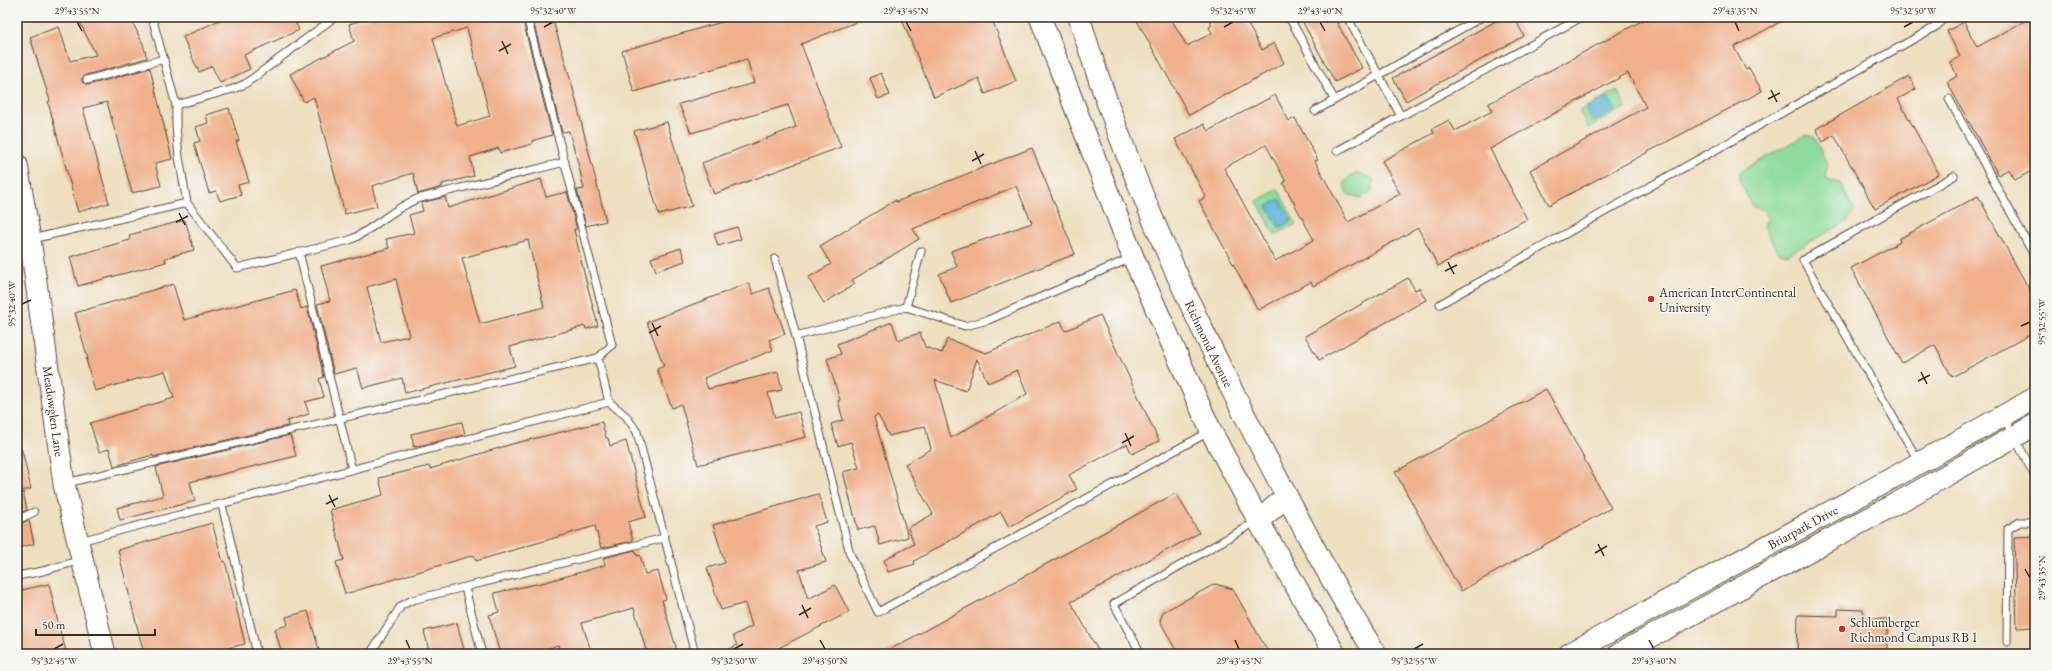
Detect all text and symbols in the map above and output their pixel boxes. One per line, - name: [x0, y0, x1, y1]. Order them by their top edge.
- text: 29°43'55"N: [55, 4, 100, 17]
- text: 95°32'40"W: [530, 4, 577, 17]
- text: 29°43'45"N: [884, 4, 929, 17]
- text: 95°32'45"W: [1210, 4, 1257, 17]
- text: 29°43'40"N: [1298, 4, 1343, 17]
- text: 29°43'35"N: [1713, 4, 1758, 17]
- text: 95°32'50"W: [1890, 4, 1937, 17]
- text: 95°32'40"W: [5, 280, 18, 327]
- place label: American InterContinental University: [1658, 284, 1796, 316]
- marker: American InterContinental University: [1646, 294, 1656, 304]
- street label: Richmond Avenue: [1181, 298, 1237, 390]
- text: 95°32'55"W: [2035, 298, 2048, 345]
- street label: Meadowglen Lane: [39, 365, 68, 458]
- street label: Briarpark Drive: [1765, 501, 1841, 553]
- text: 29°43'35"N: [2035, 555, 2048, 600]
- scale bar: [36, 611, 155, 637]
- place label: Schlumberger Richmond Campus RB 1: [1850, 614, 1978, 646]
- text: 50 m: [42, 617, 66, 633]
- marker: Schlumberger Richmond Campus RB 1: [1837, 624, 1847, 634]
- text: 95°32'45"W: [31, 654, 78, 667]
- text: 29°43'55"N: [388, 654, 433, 667]
- text: 95°32'50"W: [711, 654, 758, 667]
- text: 29°43'50"N: [803, 654, 848, 667]
- text: 29°43'45"N: [1217, 654, 1262, 667]
- text: 95°32'55"W: [1391, 654, 1438, 667]
- text: 29°43'40"N: [1632, 654, 1677, 667]

